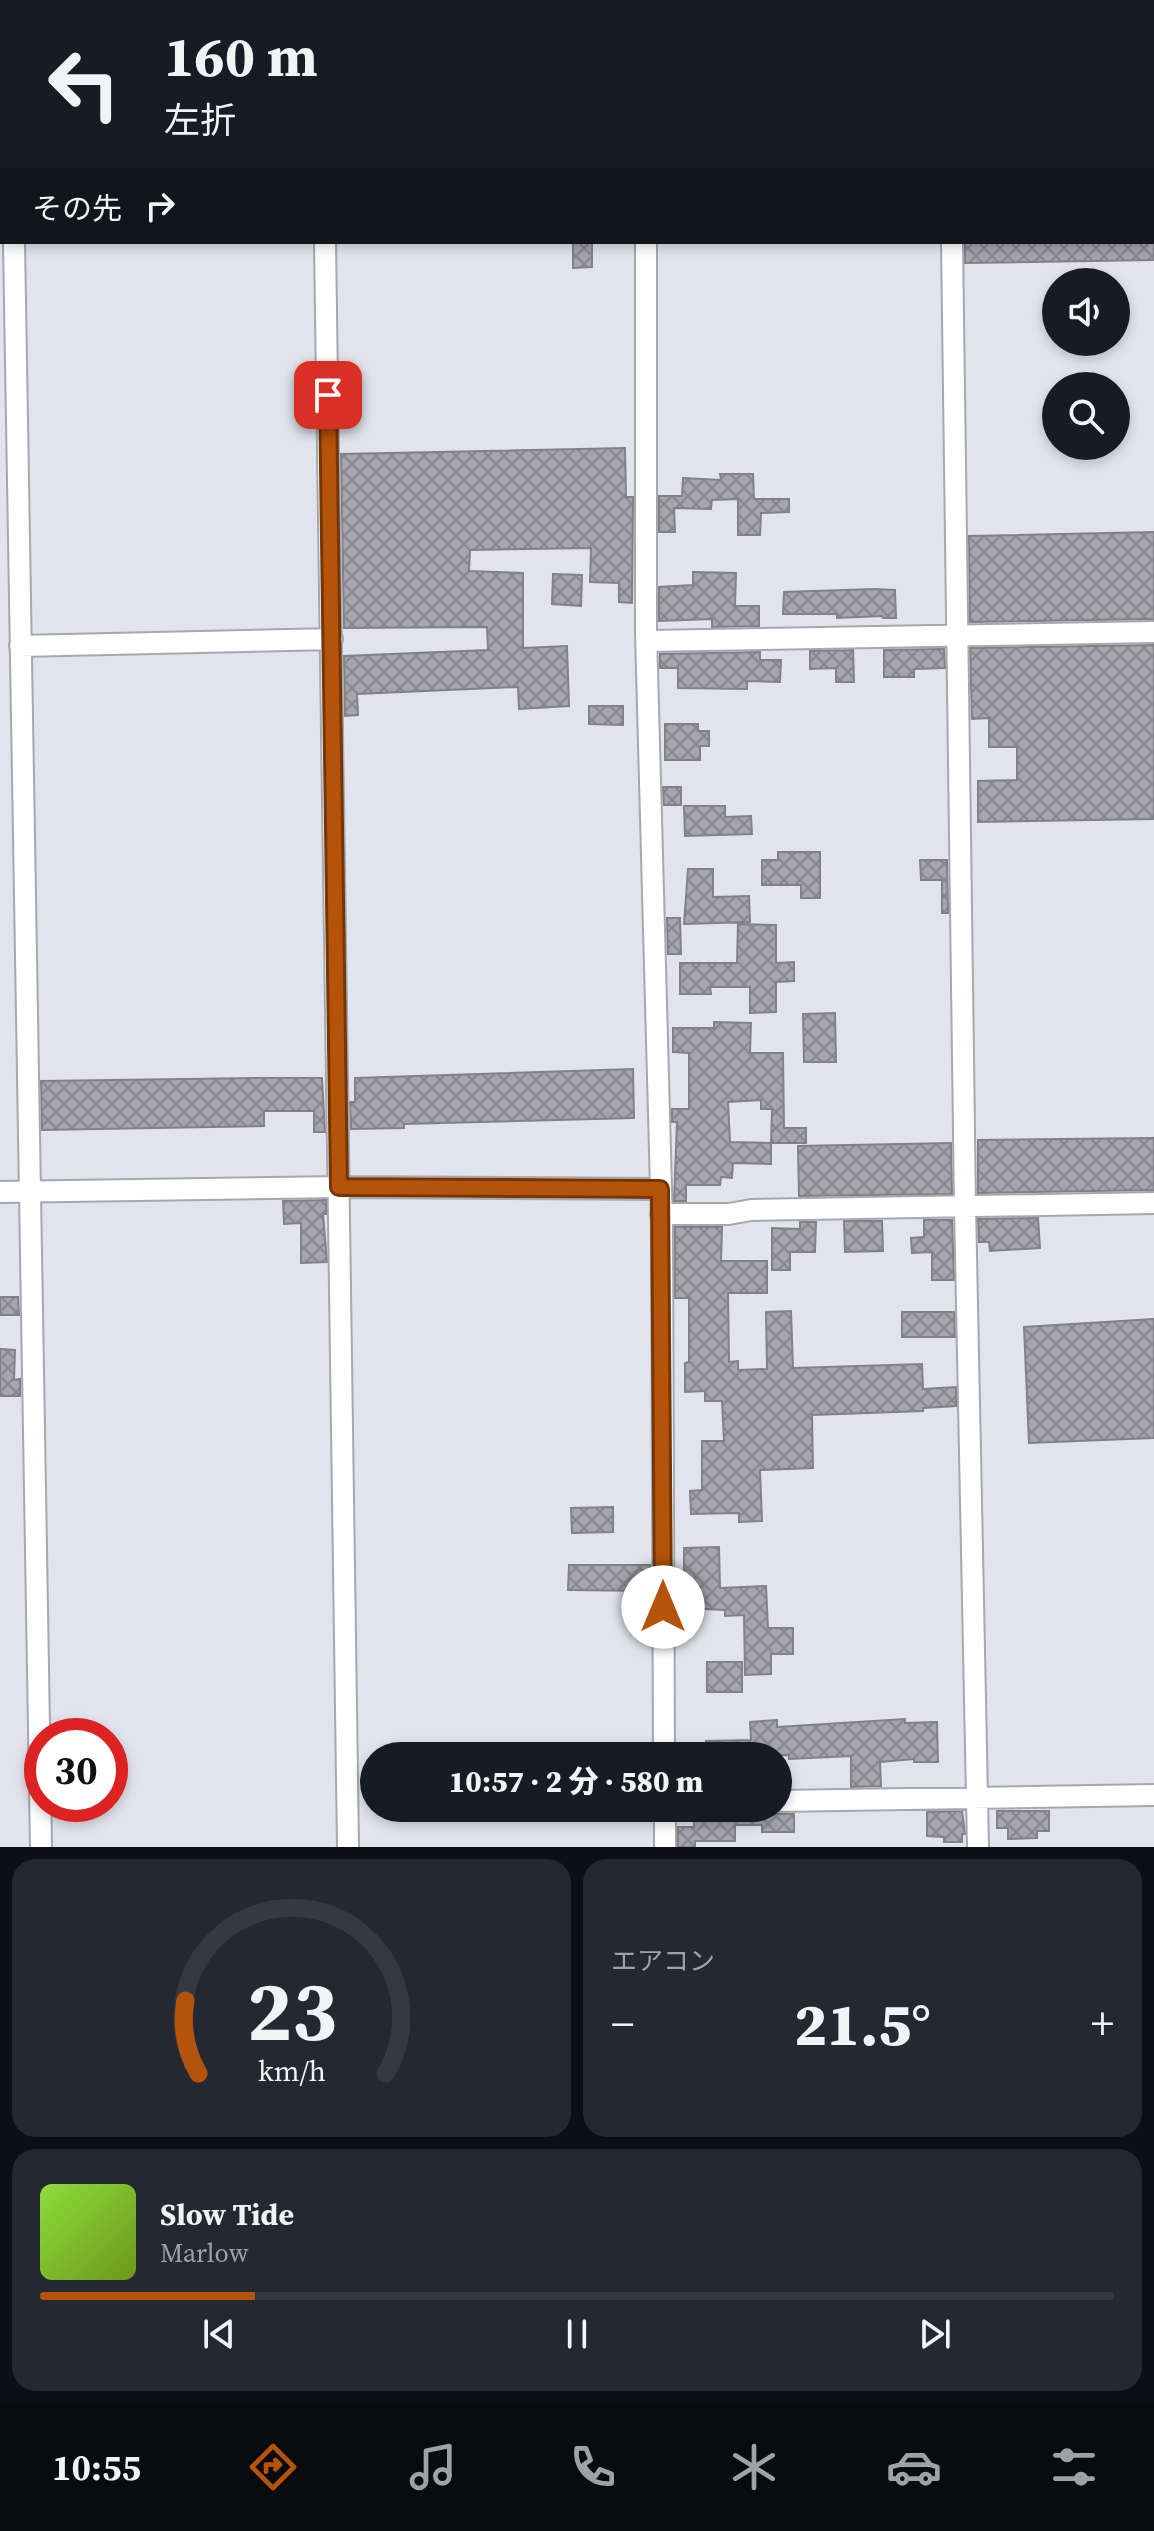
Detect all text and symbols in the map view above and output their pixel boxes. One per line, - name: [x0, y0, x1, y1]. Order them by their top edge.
- text: 160 m: [164, 18, 318, 95]
- icon: left: [32, 32, 136, 136]
- text: 左折: [164, 96, 236, 145]
- icon: right: [138, 184, 182, 228]
- text: その先: [32, 188, 122, 229]
- map controls: [1042, 268, 1130, 460]
- button: sound: [1042, 268, 1130, 356]
- pin: [294, 361, 362, 429]
- button: search: [1042, 372, 1130, 460]
- icon: arrive: [306, 373, 350, 417]
- position arrow: [621, 1565, 705, 1649]
- speed limit sign: 30: [24, 1718, 128, 1822]
- text: 10:57 · 2 分 · 580 m: [449, 1761, 703, 1802]
- text: エアコン: [611, 1943, 715, 1979]
- text: 23: [246, 1954, 337, 2068]
- text: 21.5°: [794, 1983, 931, 2065]
- text: −: [611, 1993, 634, 2054]
- text: +: [1091, 1993, 1114, 2054]
- text: km/h: [257, 2051, 326, 2091]
- text: Slow Tide: [160, 2194, 294, 2235]
- text: Marlow: [160, 2235, 249, 2271]
- icon: previous: [197, 2312, 241, 2356]
- icon: pause: [555, 2312, 599, 2356]
- icon: next: [913, 2312, 957, 2356]
- icon: directions: [245, 2439, 301, 2495]
- icon: music: [405, 2439, 461, 2495]
- icon: phone: [565, 2439, 621, 2495]
- icon: climate: [726, 2439, 782, 2495]
- icon: car: [886, 2439, 942, 2495]
- icon: filters: [1046, 2439, 1102, 2495]
- text: 10:55: [52, 2443, 141, 2492]

